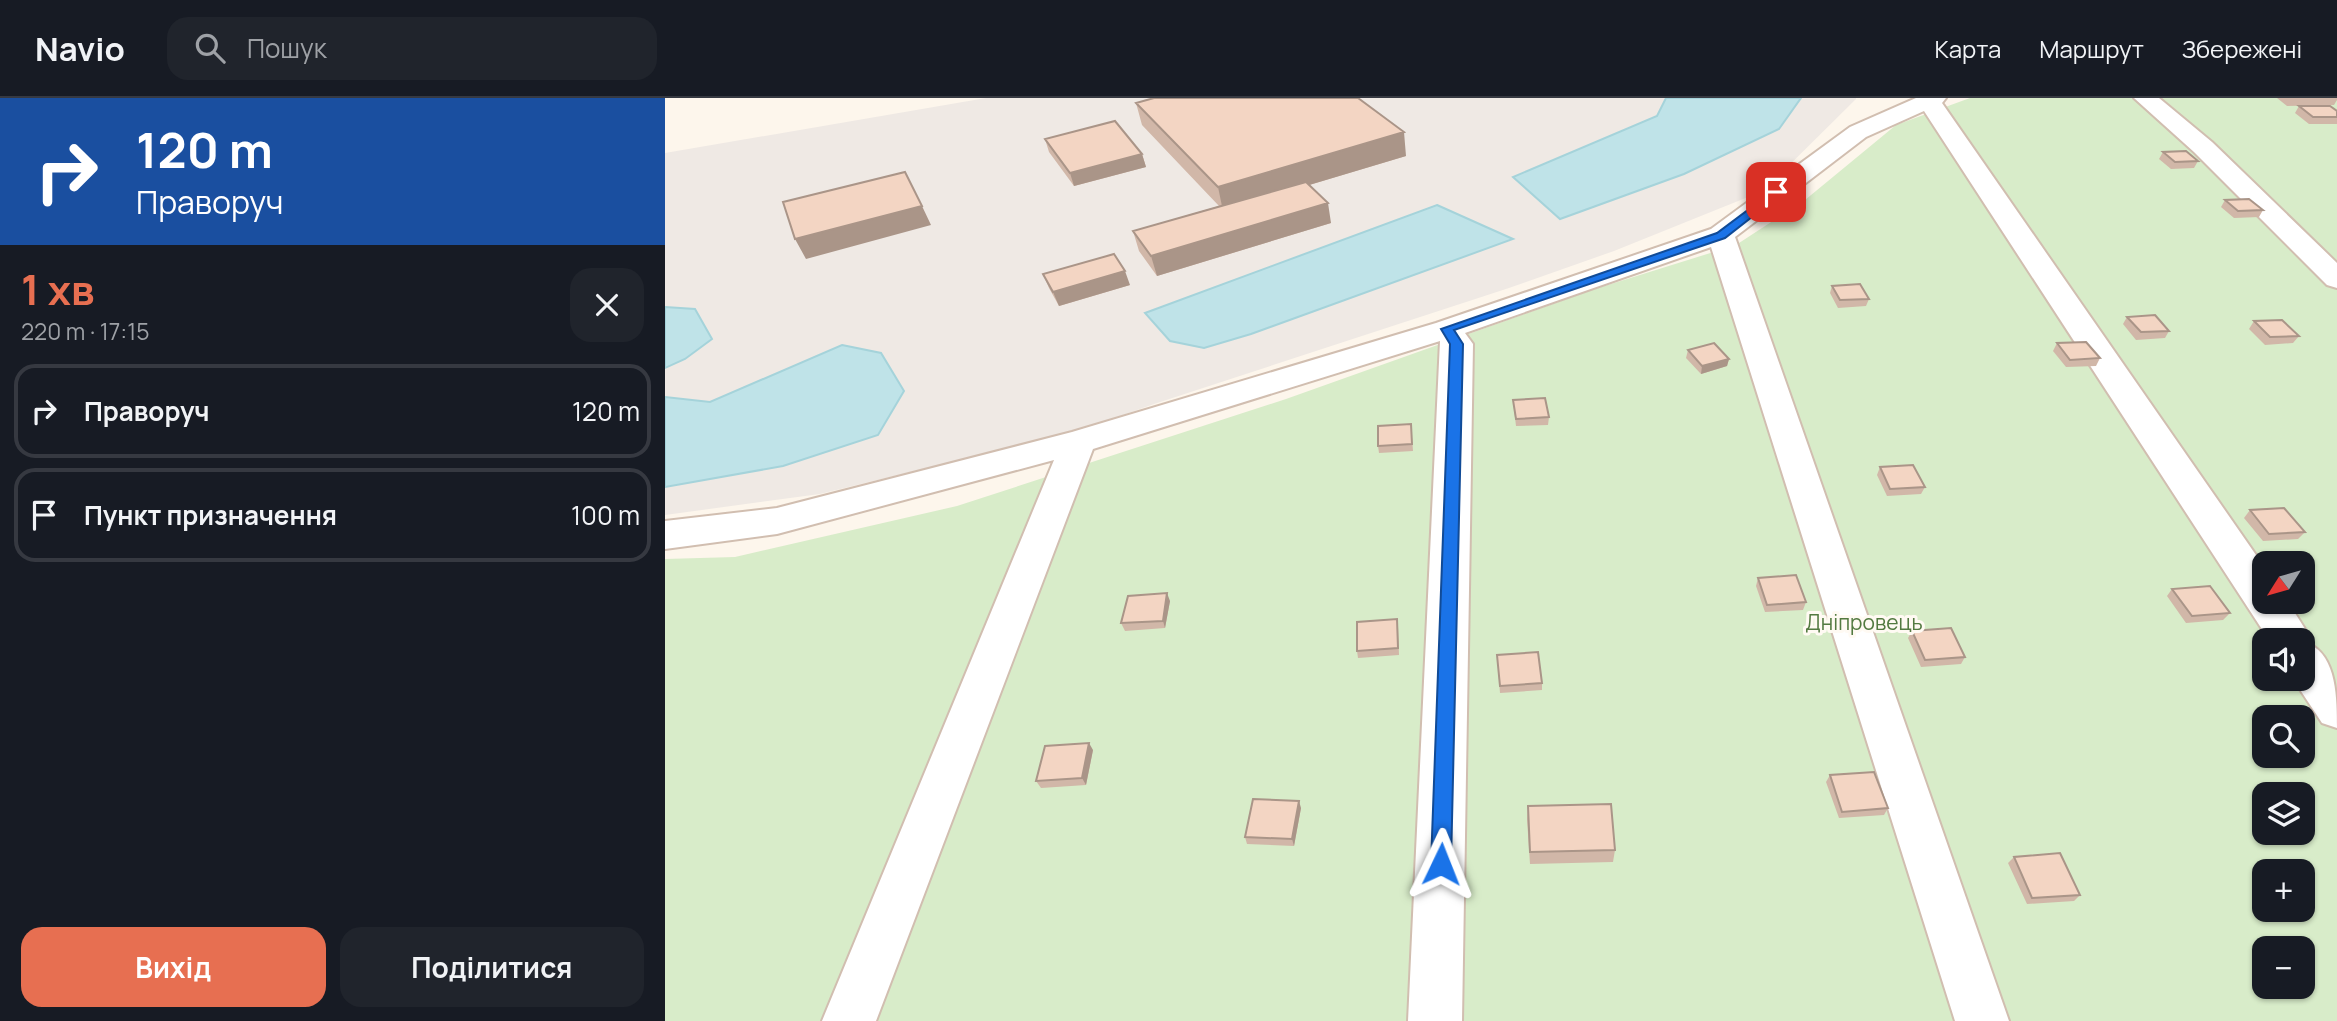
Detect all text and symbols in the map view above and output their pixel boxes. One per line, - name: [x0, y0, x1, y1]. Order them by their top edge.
- search box: [167, 17, 657, 80]
- text: Navio: [35, 26, 125, 71]
- icon: search: [191, 29, 229, 67]
- text: Пошук: [247, 30, 327, 66]
- text: Карта: [1935, 32, 2001, 65]
- text: Маршрут: [2039, 32, 2144, 65]
- text: Збережені: [2182, 32, 2302, 65]
- text: 120 m: [136, 116, 273, 183]
- icon: right: [21, 126, 112, 217]
- pin: [1746, 162, 1806, 222]
- icon: arrive: [1757, 173, 1795, 211]
- text: Праворуч: [136, 180, 284, 224]
- text: 1 хв: [21, 260, 95, 318]
- button: close: [570, 268, 644, 342]
- text: 220 m · 17:15: [21, 315, 149, 347]
- icon: right: [25, 392, 63, 430]
- text: Праворуч: [84, 393, 209, 429]
- text: 120 m: [572, 393, 640, 429]
- icon: arrive: [25, 496, 63, 534]
- text: Пункт призначення: [84, 497, 337, 533]
- text: 100 m: [571, 497, 640, 533]
- north arrow: [2252, 551, 2315, 614]
- map controls: [2252, 551, 2315, 999]
- park label: Дніпровець: [1805, 608, 1923, 636]
- button: sound: [2252, 628, 2315, 691]
- button: search: [2252, 705, 2315, 768]
- button: layers: [2252, 782, 2315, 845]
- position arrow: [1404, 827, 1478, 901]
- button: +: [2252, 859, 2315, 922]
- button: Вихід: [21, 927, 326, 1007]
- button: Поділитися: [340, 927, 644, 1007]
- button: −: [2252, 936, 2315, 999]

